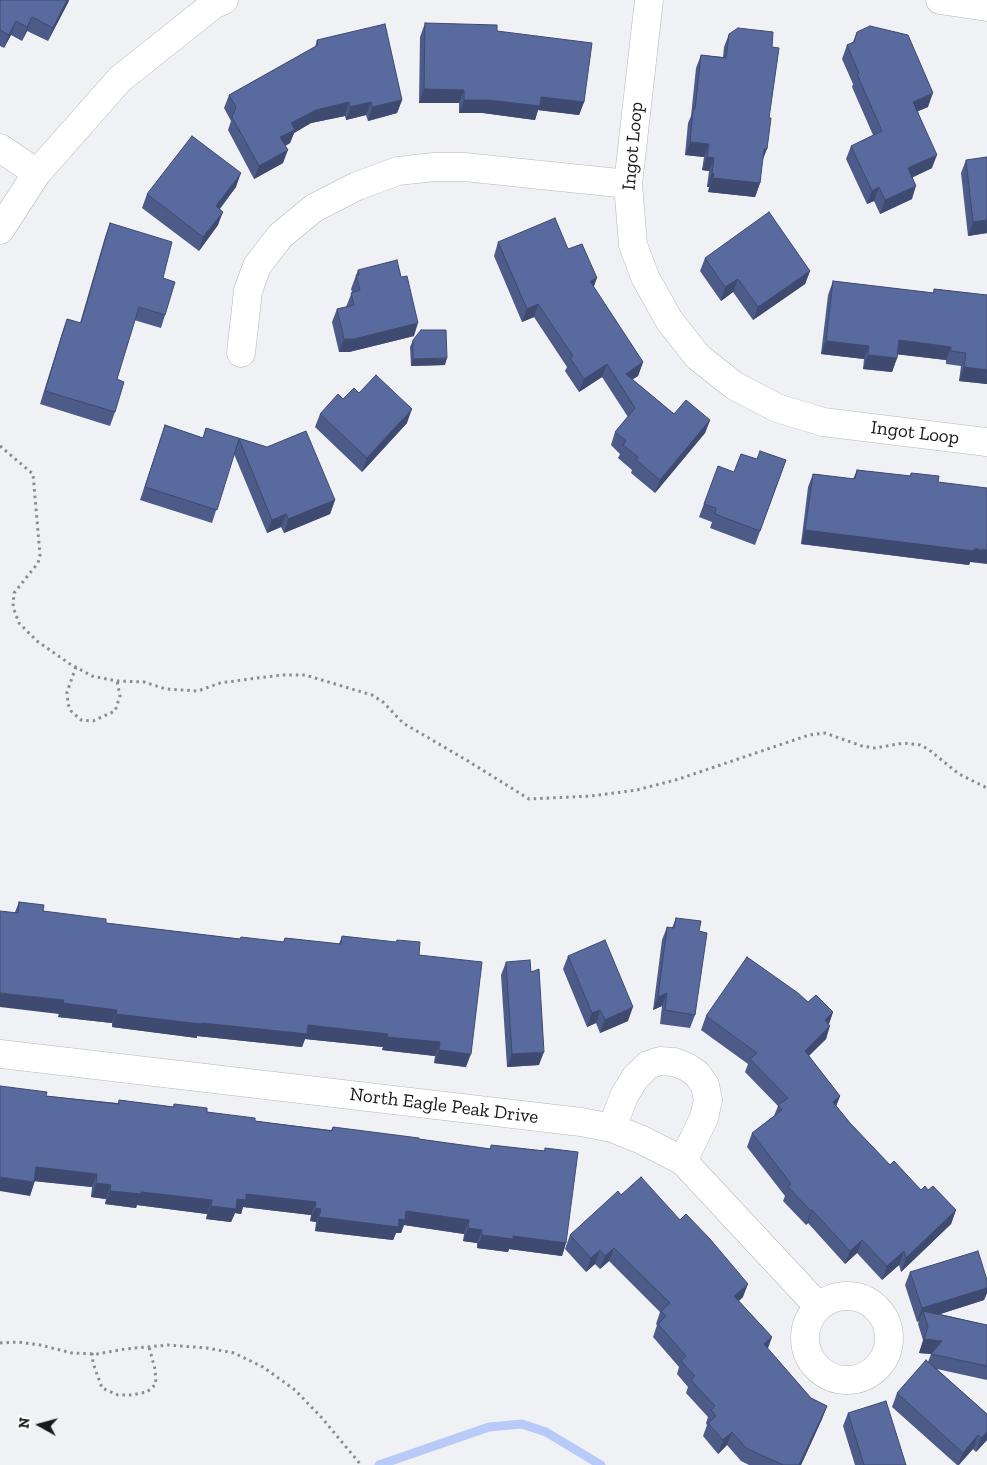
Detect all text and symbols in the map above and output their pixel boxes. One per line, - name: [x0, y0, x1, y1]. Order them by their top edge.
- street label: Ingot Loop: [618, 101, 648, 191]
- street label: Ingot Loop: [870, 416, 960, 450]
- street label: North Eagle Peak Drive: [348, 1083, 540, 1129]
- north arrow: [15, 1400, 65, 1450]
- text: N: [16, 1417, 34, 1429]

